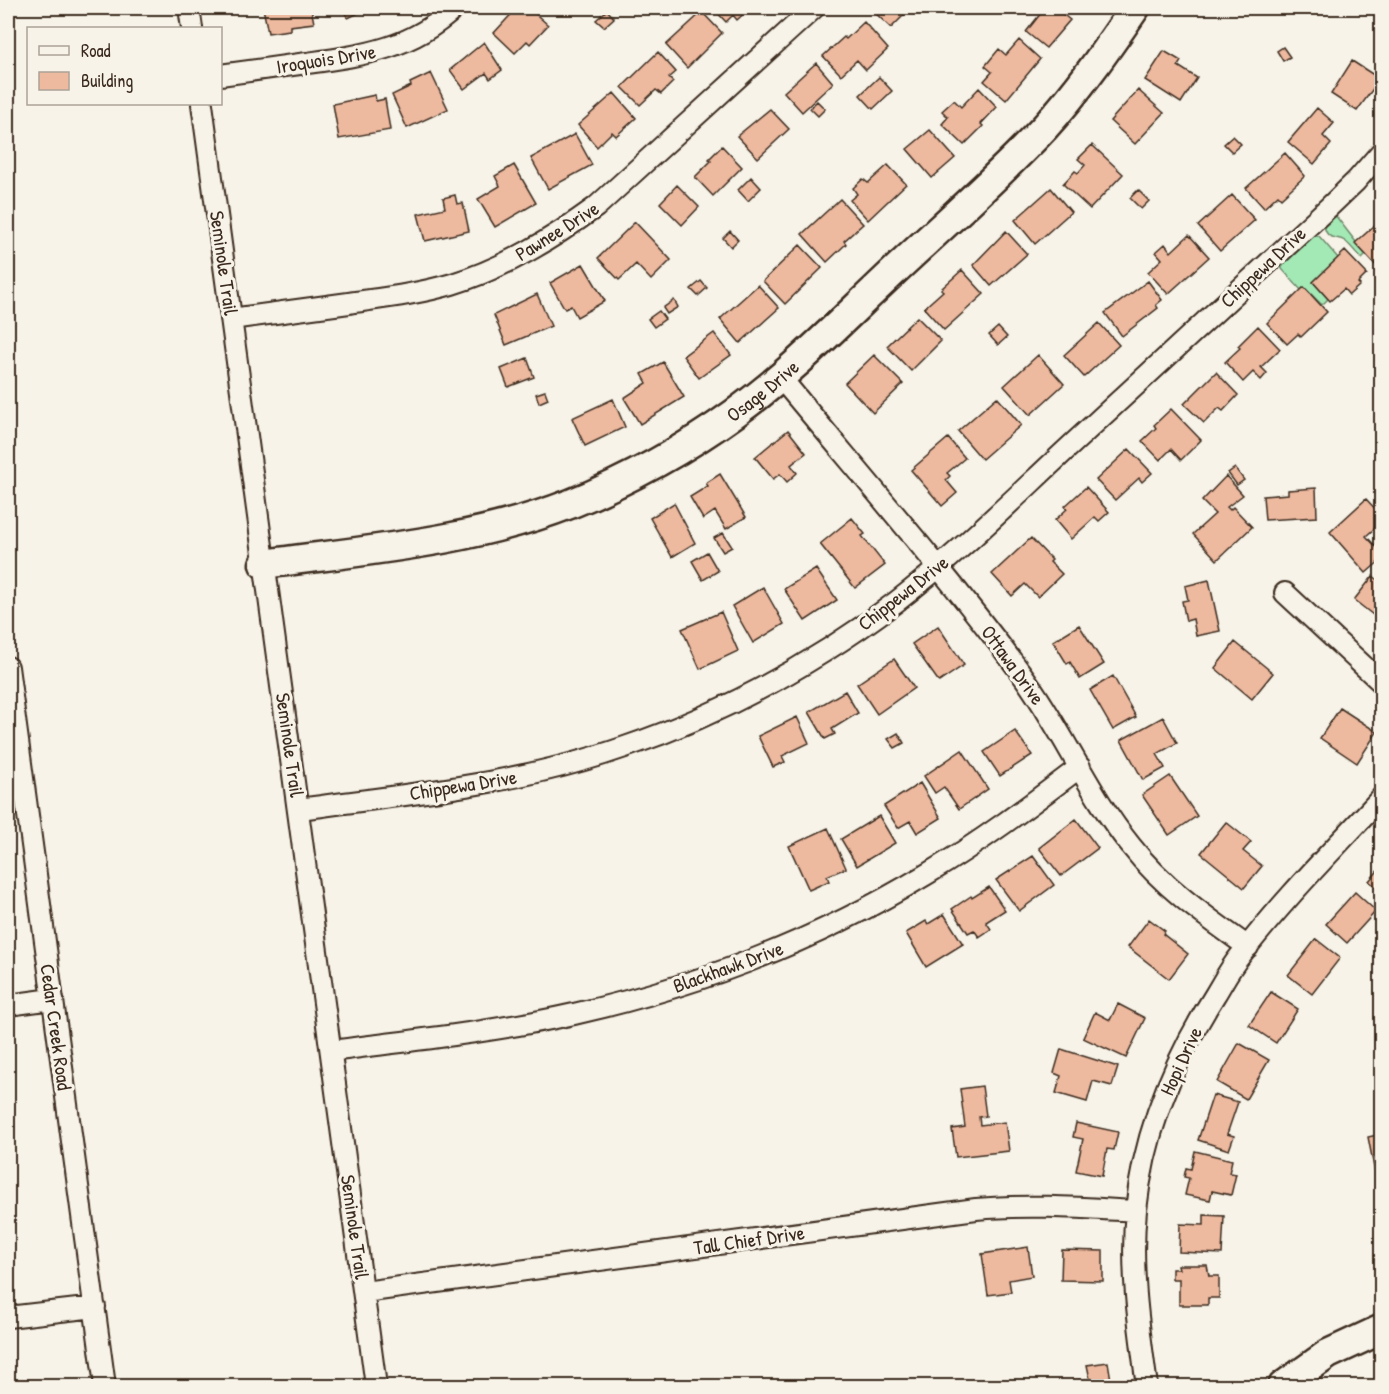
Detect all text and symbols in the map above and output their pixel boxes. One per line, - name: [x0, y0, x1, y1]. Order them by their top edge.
- legend: [27, 27, 222, 105]
- street label: Iroquois Drive: [274, 37, 378, 80]
- text: Road: [81, 38, 111, 63]
- text: Building: [81, 68, 133, 93]
- street label: Pawnee Drive: [510, 194, 604, 267]
- street label: Seminole Trail: [204, 209, 245, 317]
- street label: Chippewa Drive: [1214, 220, 1311, 313]
- street label: Osage Drive: [721, 353, 805, 428]
- street label: Chippewa Drive: [852, 549, 954, 637]
- street label: Ottawa Drive: [975, 620, 1051, 710]
- street label: Seminole Trail: [270, 691, 311, 799]
- street label: Chippewa Drive: [407, 763, 519, 806]
- street label: Blackhawk Drive: [669, 934, 787, 999]
- street label: Cedar Creek Road: [34, 962, 79, 1092]
- street label: Hopi Drive: [1153, 1022, 1208, 1099]
- street label: Seminole Trail: [335, 1173, 376, 1281]
- street label: Tall Chief Drive: [692, 1218, 806, 1261]

